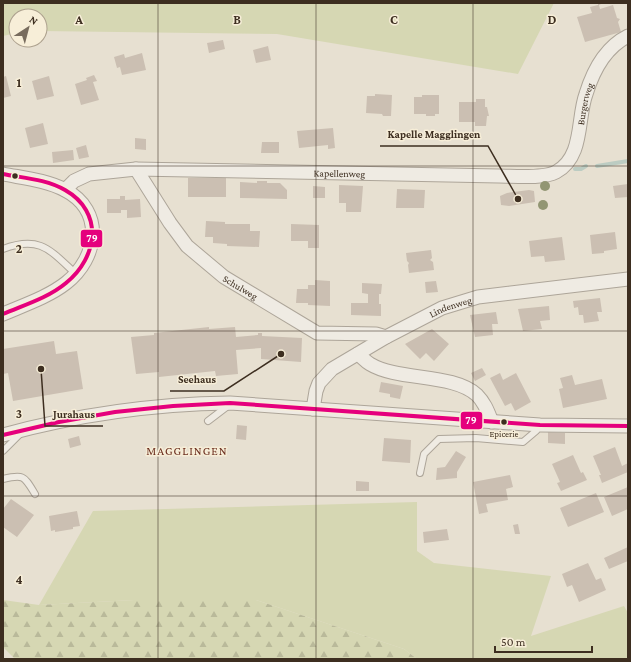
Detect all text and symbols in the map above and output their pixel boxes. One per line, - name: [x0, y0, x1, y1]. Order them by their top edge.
- north arrow: [8, 8, 48, 48]
- text: A: [74, 12, 83, 27]
- text: B: [233, 12, 241, 27]
- text: C: [390, 12, 398, 27]
- text: D: [548, 12, 557, 27]
- text: N: [27, 13, 41, 27]
- text: 1: [17, 75, 22, 90]
- street label: Burgerweg: [575, 81, 596, 126]
- callout: Kapelle Magglingen: [380, 123, 488, 146]
- text: Kapelle Magglingen: [388, 128, 481, 140]
- street label: Kapellenweg: [314, 167, 365, 179]
- unlabelled marker: [10, 171, 20, 181]
- line badge: 79: [80, 229, 103, 248]
- text: 79: [86, 232, 98, 244]
- text: 2: [16, 241, 23, 256]
- street label: Schulweg: [221, 273, 260, 302]
- street label: Lindenweg: [427, 294, 473, 320]
- callout: Seehaus: [170, 368, 224, 391]
- text: Seehaus: [178, 373, 217, 385]
- callout: Jurahaus: [45, 403, 103, 426]
- text: 3: [16, 406, 22, 421]
- text: Jurahaus: [52, 408, 95, 420]
- line badge: 79: [460, 411, 483, 430]
- text: 79: [465, 414, 477, 426]
- marker: Epicerie: [499, 417, 509, 427]
- place label: Epicerie: [489, 429, 519, 439]
- district label: MAGGLINGEN: [146, 444, 228, 458]
- text: 4: [15, 572, 23, 587]
- scale bar: [495, 628, 592, 654]
- text: 50 m: [501, 635, 526, 649]

